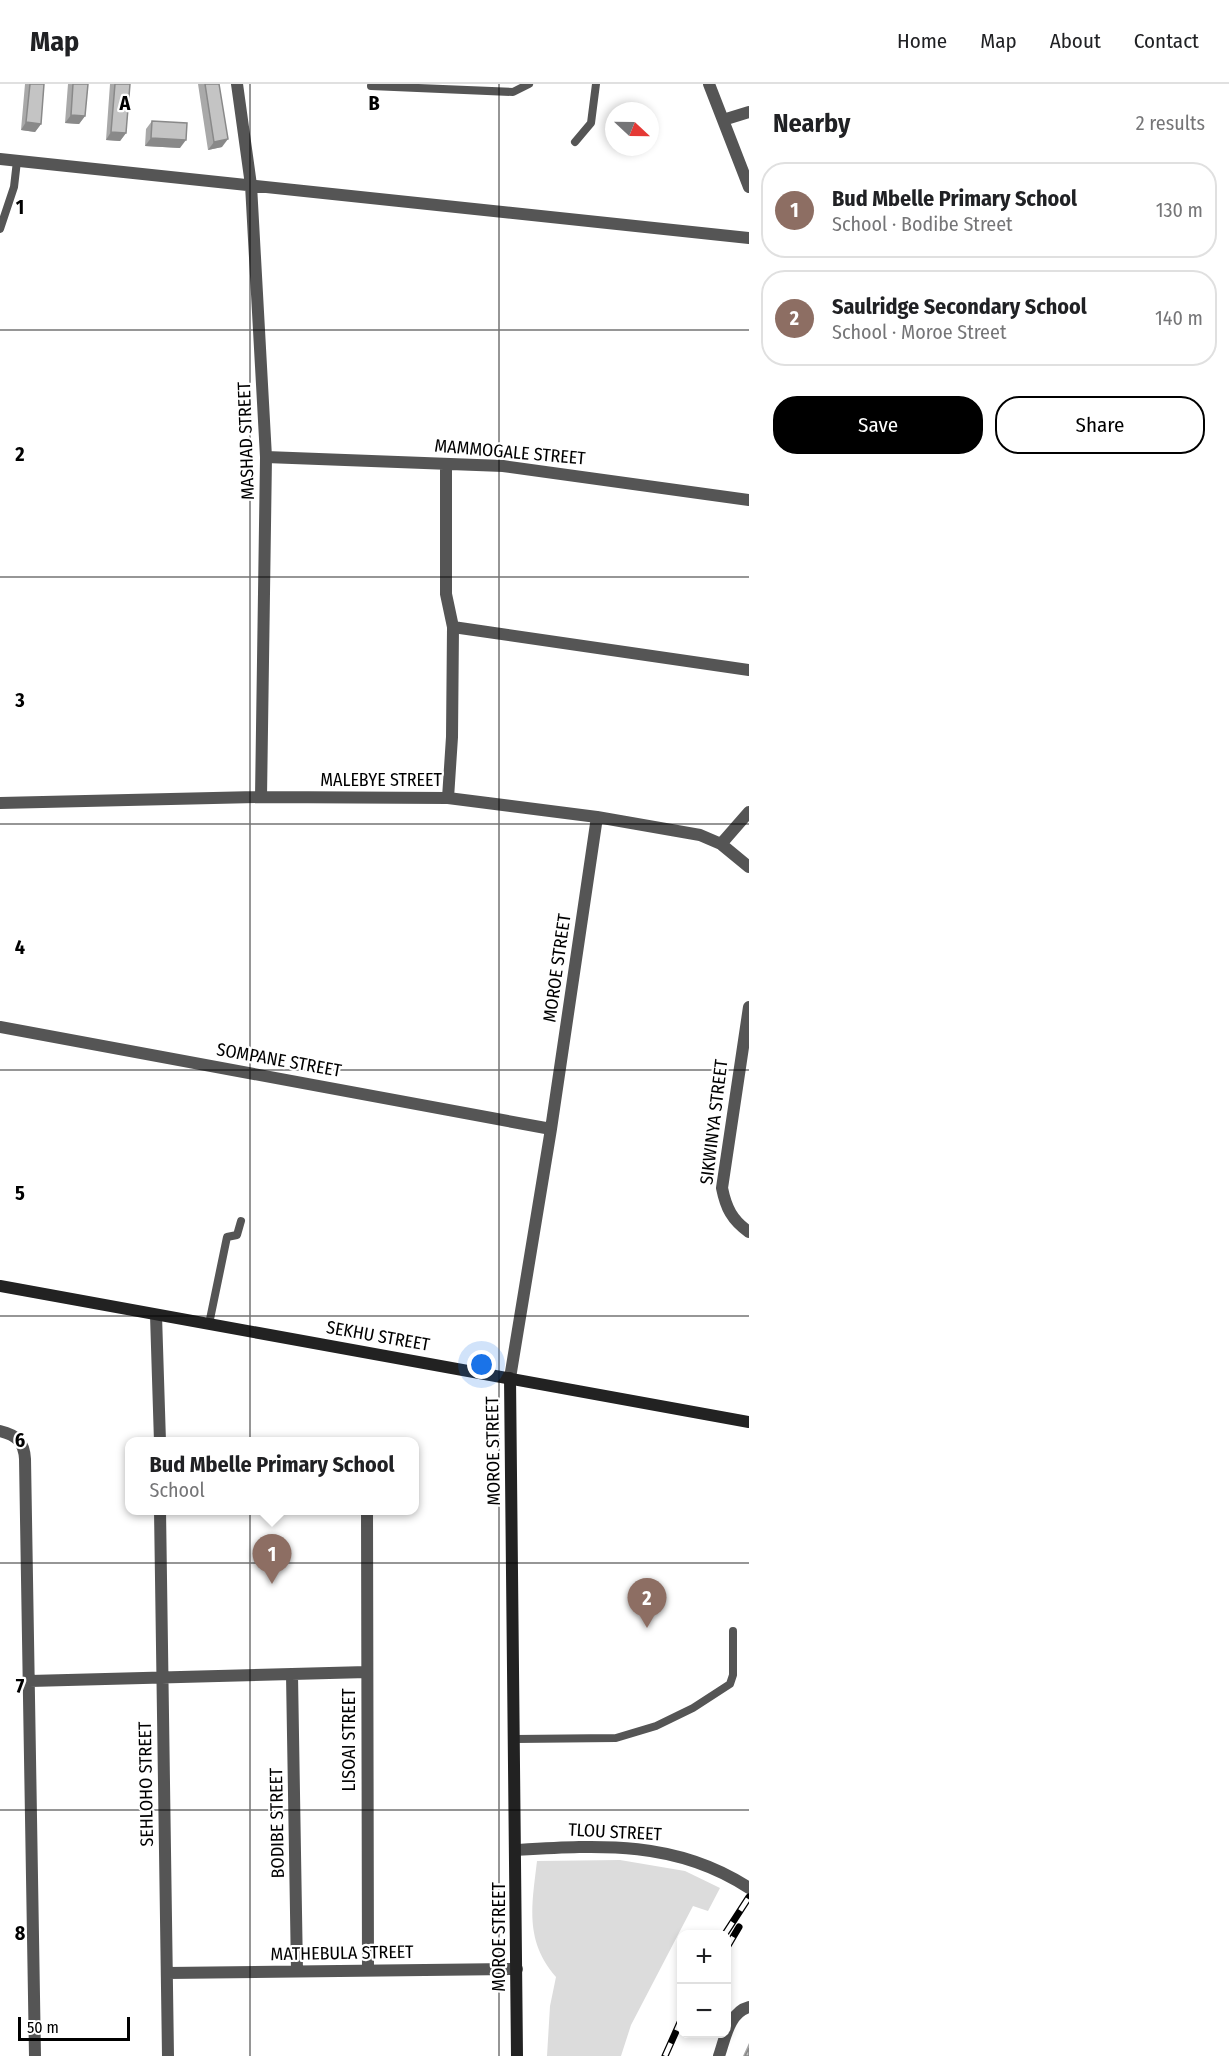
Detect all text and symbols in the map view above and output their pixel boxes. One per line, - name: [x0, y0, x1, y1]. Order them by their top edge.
- text: Map: [30, 25, 79, 58]
- text: Home: [897, 28, 947, 54]
- text: Map: [980, 28, 1017, 54]
- text: About: [1050, 28, 1101, 54]
- text: Contact: [1134, 28, 1199, 54]
- text: A: [119, 91, 132, 115]
- text: B: [368, 91, 380, 115]
- north arrow: [605, 102, 659, 156]
- text: Nearby: [773, 108, 850, 139]
- text: 2 results: [1136, 111, 1205, 135]
- text: Bud Mbelle Primary School: [832, 185, 1077, 212]
- text: 1: [16, 195, 24, 219]
- text: 1: [790, 198, 799, 222]
- text: 130 m: [1156, 198, 1203, 222]
- text: School · Bodibe Street: [832, 212, 1013, 236]
- text: Saulridge Secondary School: [832, 293, 1087, 320]
- text: 2: [790, 306, 799, 330]
- text: 140 m: [1155, 306, 1203, 330]
- text: School · Moroe Street: [832, 320, 1006, 344]
- street label: MASHAD STREET: [233, 381, 259, 500]
- button: Save: [773, 396, 983, 454]
- button: Share: [995, 396, 1205, 454]
- street label: MAMMOGALE STREET: [434, 434, 587, 470]
- text: 2: [14, 442, 25, 466]
- text: 3: [14, 688, 25, 712]
- street label: MALEBYE STREET: [320, 769, 442, 791]
- street label: MOROE STREET: [538, 912, 576, 1024]
- text: 4: [15, 935, 25, 959]
- street label: SOMPANE STREET: [215, 1038, 344, 1082]
- street label: SIKWINYA STREET: [695, 1057, 733, 1186]
- text: 5: [15, 1181, 25, 1205]
- street label: SEKHU STREET: [325, 1316, 432, 1356]
- your location: [467, 1350, 496, 1379]
- street label: MOROE STREET: [481, 1395, 505, 1506]
- text: 6: [15, 1428, 25, 1452]
- popup: [125, 1437, 419, 1515]
- text: Bud Mbelle Primary School: [150, 1451, 395, 1478]
- text: School: [150, 1478, 205, 1502]
- pin: 1: [252, 1534, 292, 1584]
- pin: 2: [628, 1578, 666, 1628]
- text: 7: [16, 1674, 25, 1698]
- street label: LISOAI STREET: [338, 1688, 360, 1792]
- street label: SEHLOHO STREET: [134, 1721, 158, 1847]
- street label: BODIBE STREET: [265, 1767, 289, 1879]
- street label: TLOU STREET: [568, 1819, 663, 1845]
- street label: MOROE STREET: [488, 1882, 510, 1992]
- text: 8: [15, 1921, 26, 1945]
- map controls: [677, 1930, 731, 2038]
- button: +: [677, 1930, 731, 1984]
- street label: MATHEBULA STREET: [270, 1941, 414, 1965]
- button: −: [677, 1984, 731, 2038]
- scale bar: [18, 2014, 130, 2042]
- text: 50 m: [27, 2018, 59, 2037]

